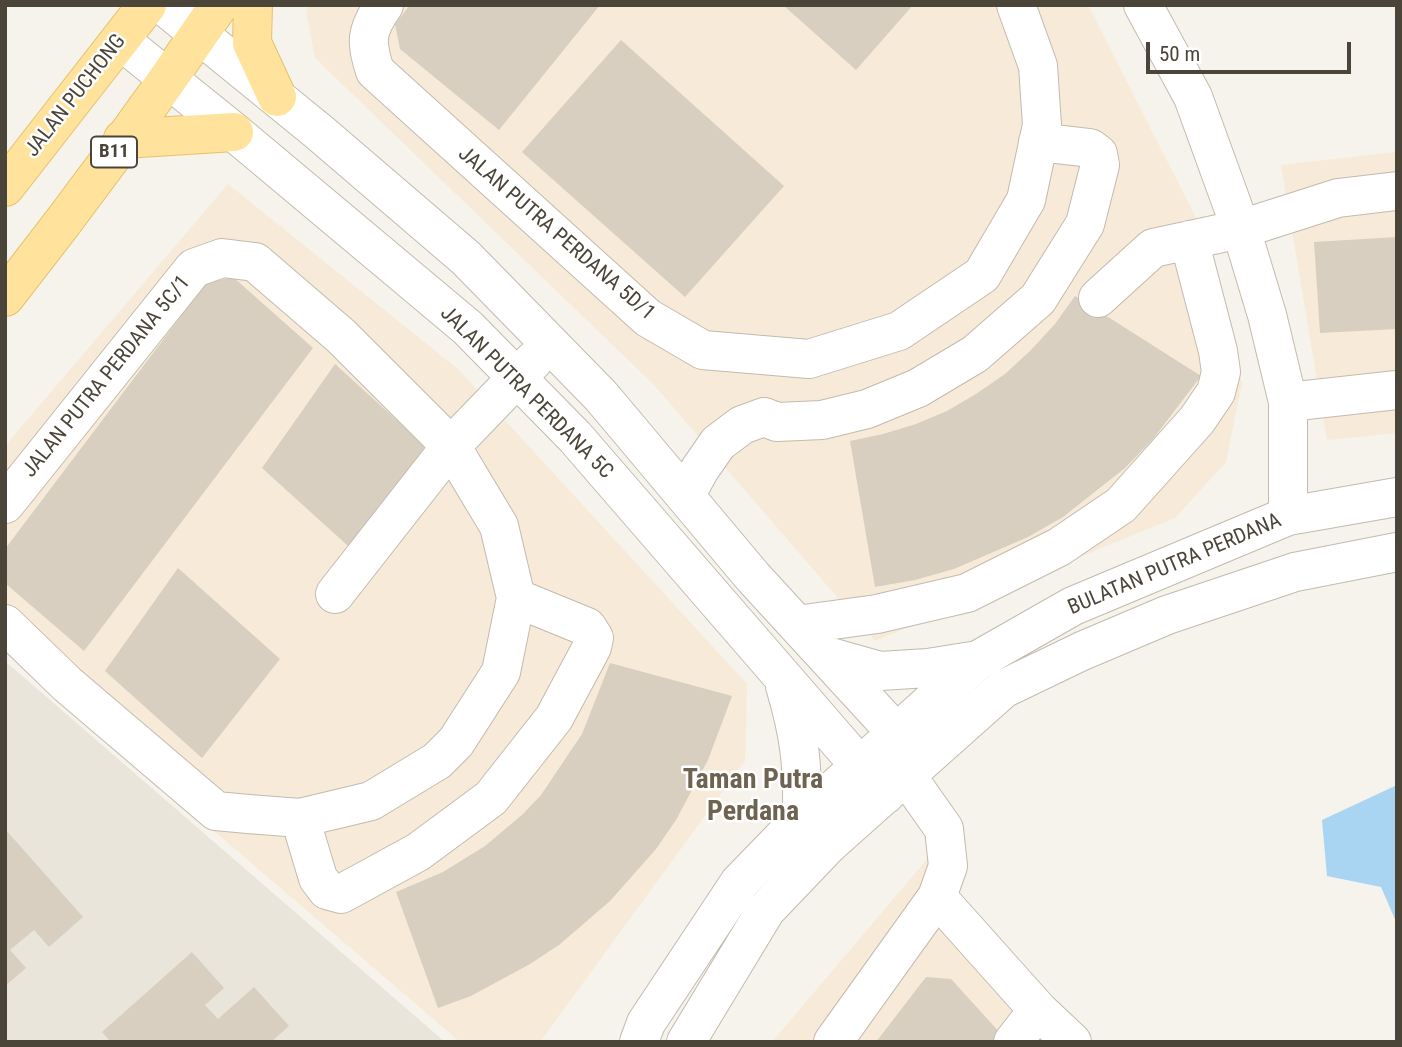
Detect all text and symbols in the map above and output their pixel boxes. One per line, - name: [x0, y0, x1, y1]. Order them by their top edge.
- scale bar: [1150, 28, 1355, 72]
- street label: JALAN PUCHONG: [20, 30, 132, 162]
- text: 50 m: [1159, 42, 1200, 66]
- road number: B11: [91, 136, 137, 168]
- street label: JALAN PUTRA PERDANA 5D/1: [453, 142, 659, 326]
- street label: JALAN PUTRA PERDANA 5C/1: [18, 271, 196, 483]
- street label: JALAN PUTRA PERDANA 5C: [434, 301, 618, 485]
- street label: BULATAN PUTRA PERDANA: [1065, 509, 1285, 621]
- district label: Taman Putra Perdana: [683, 764, 823, 830]

